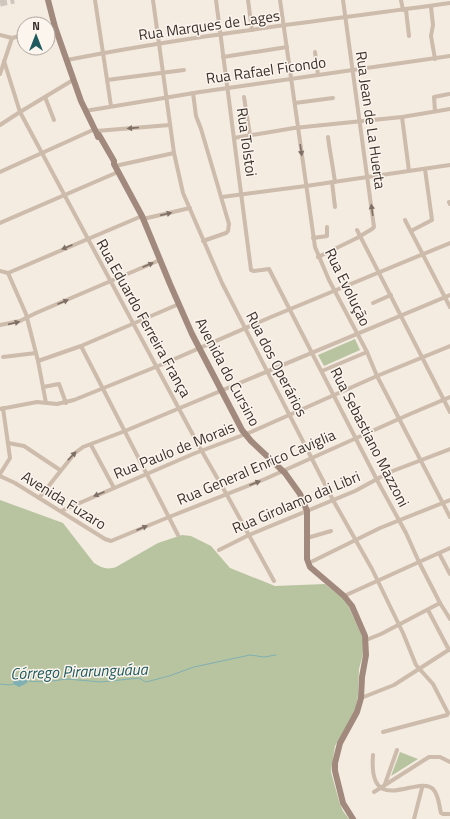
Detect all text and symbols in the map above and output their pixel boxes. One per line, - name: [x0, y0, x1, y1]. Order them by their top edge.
- street label: Rua Marques de Lages: [137, 4, 281, 46]
- north arrow: [16, 16, 56, 56]
- text: N: [32, 18, 40, 34]
- street label: Rua Rafael Ficondo: [204, 50, 328, 90]
- street label: Rua Jean de La Huerta: [350, 50, 392, 191]
- street label: Rua Tolstoi: [231, 106, 263, 178]
- one-way arrow: [127, 125, 139, 132]
- one-way arrow: [298, 143, 304, 156]
- one-way arrow: [369, 204, 375, 216]
- one-way arrow: [160, 210, 172, 216]
- street label: Rua Eduardo Ferreira França: [91, 234, 198, 402]
- one-way arrow: [61, 244, 72, 250]
- street label: Rua Evolução: [319, 244, 377, 330]
- one-way arrow: [142, 262, 154, 268]
- one-way arrow: [57, 299, 69, 305]
- street label: Rua dos Operários: [241, 307, 313, 421]
- street label: Avenida do Cursino: [190, 314, 266, 430]
- one-way arrow: [8, 319, 20, 325]
- street label: Rua Sebastiano Mazzoni: [325, 363, 415, 511]
- street label: Rua Paulo de Morais: [110, 415, 238, 485]
- street label: Rua General Enrico Caviglia: [173, 423, 339, 511]
- one-way arrow: [67, 451, 77, 461]
- street label: Avenida Fuzaro: [17, 465, 111, 535]
- street label: Rua Girolamo dai Libri: [228, 465, 364, 539]
- one-way arrow: [249, 480, 261, 486]
- one-way arrow: [92, 492, 104, 498]
- one-way arrow: [136, 525, 148, 531]
- water label: Córrego Pirarunguáua: [10, 657, 149, 685]

